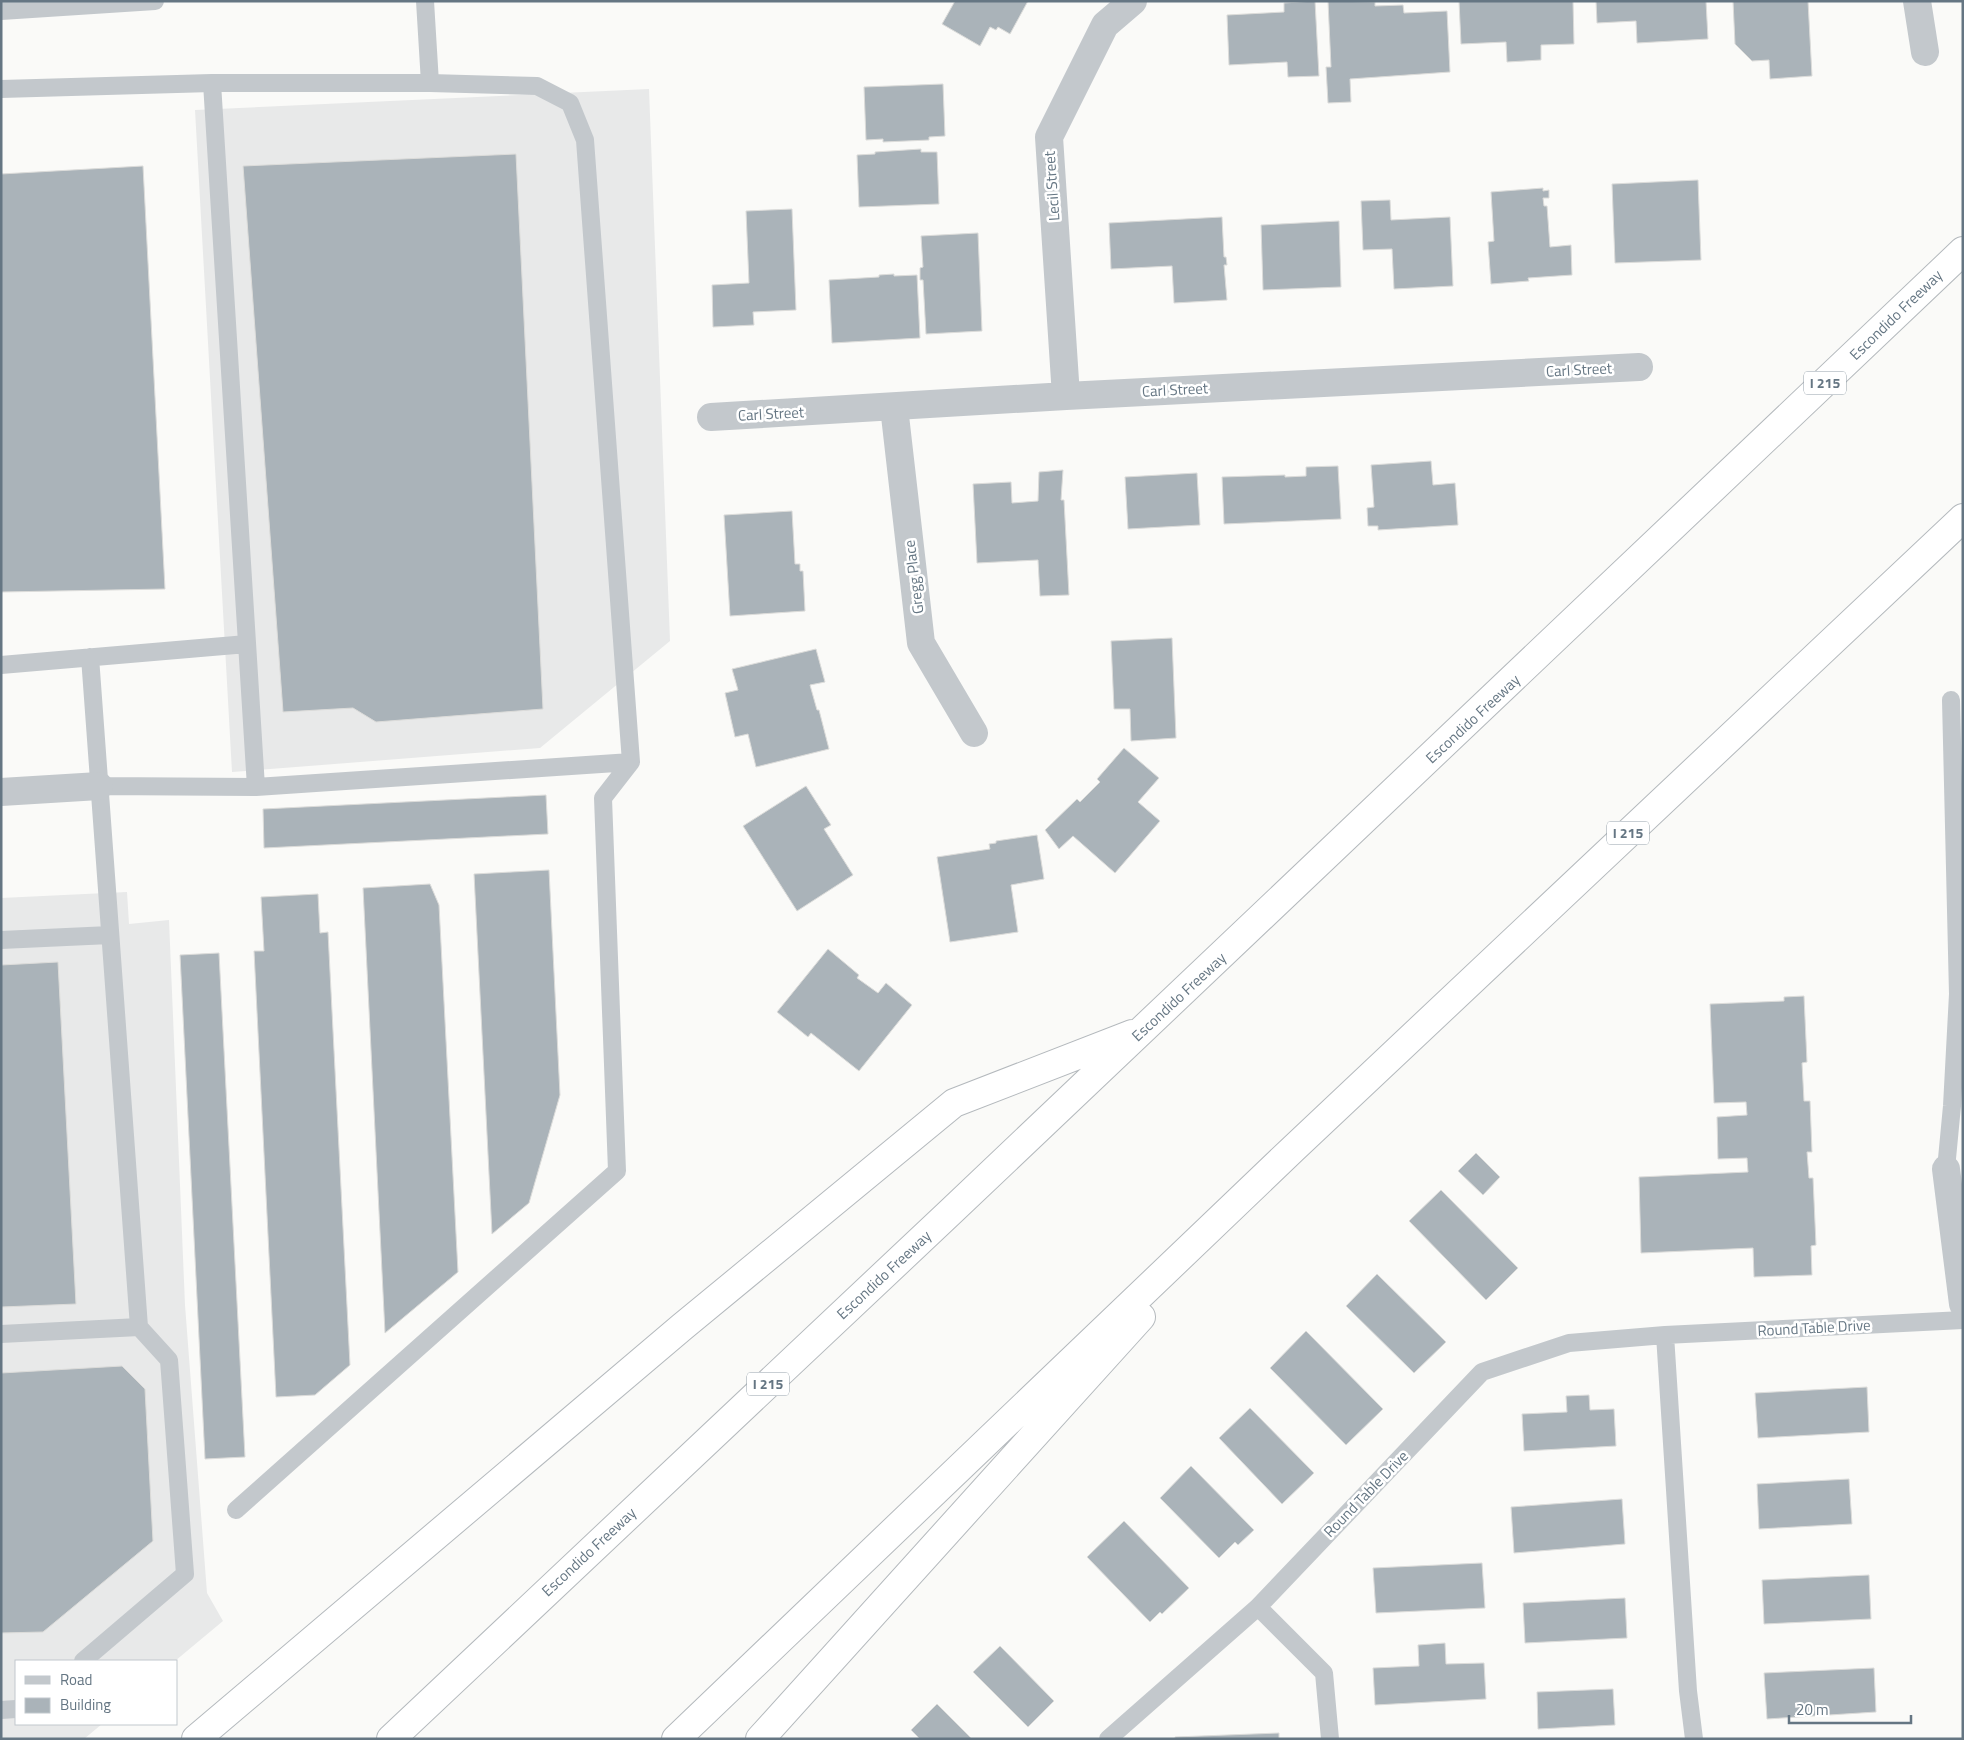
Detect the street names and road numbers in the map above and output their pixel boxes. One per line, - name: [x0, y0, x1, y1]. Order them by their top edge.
- street label: Lecil Street: [1038, 150, 1065, 222]
- street label: Escondido Freeway: [1844, 264, 1947, 365]
- street label: Carl Street: [1545, 356, 1613, 383]
- road number: I 215: [1804, 372, 1846, 394]
- street label: Carl Street: [1141, 376, 1209, 403]
- street label: Carl Street: [737, 400, 805, 427]
- street label: Gregg Place: [898, 539, 929, 615]
- street label: Escondido Freeway: [1420, 669, 1525, 769]
- road number: I 215: [1607, 821, 1649, 844]
- street label: Escondido Freeway: [1126, 947, 1231, 1047]
- street label: Escondido Freeway: [831, 1225, 936, 1325]
- street label: Round Table Drive: [1757, 1313, 1871, 1342]
- road number: I 215: [747, 1372, 789, 1396]
- street label: Round Table Drive: [1318, 1445, 1413, 1542]
- street label: Escondido Freeway: [536, 1502, 641, 1602]

